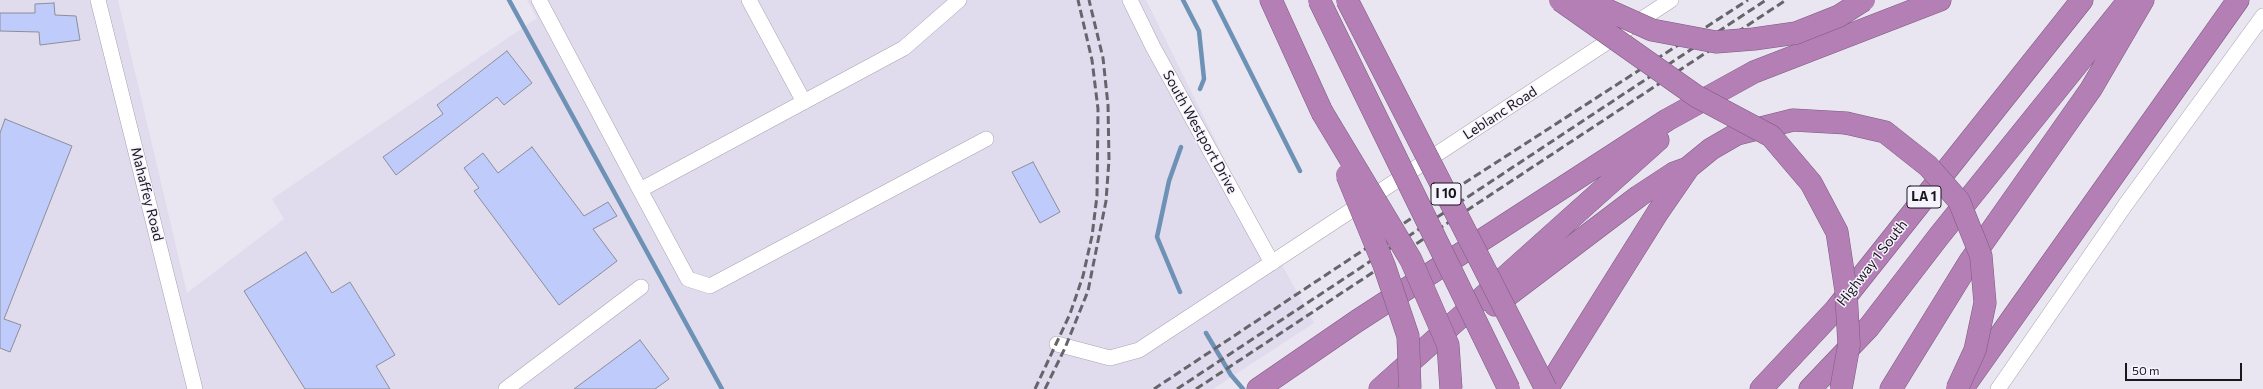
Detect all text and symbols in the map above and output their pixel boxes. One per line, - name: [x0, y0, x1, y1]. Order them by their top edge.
- street label: South Westport Drive: [1159, 68, 1241, 196]
- street label: Leblanc Road: [1460, 83, 1540, 143]
- street label: Mahaffey Road: [127, 145, 167, 243]
- road number: I 10: [1431, 183, 1461, 205]
- road number: LA 1: [1907, 186, 1941, 208]
- street label: Highway 1 South: [1833, 217, 1911, 309]
- scale bar: [2127, 355, 2244, 381]
- text: 50 m: [2132, 363, 2160, 377]

